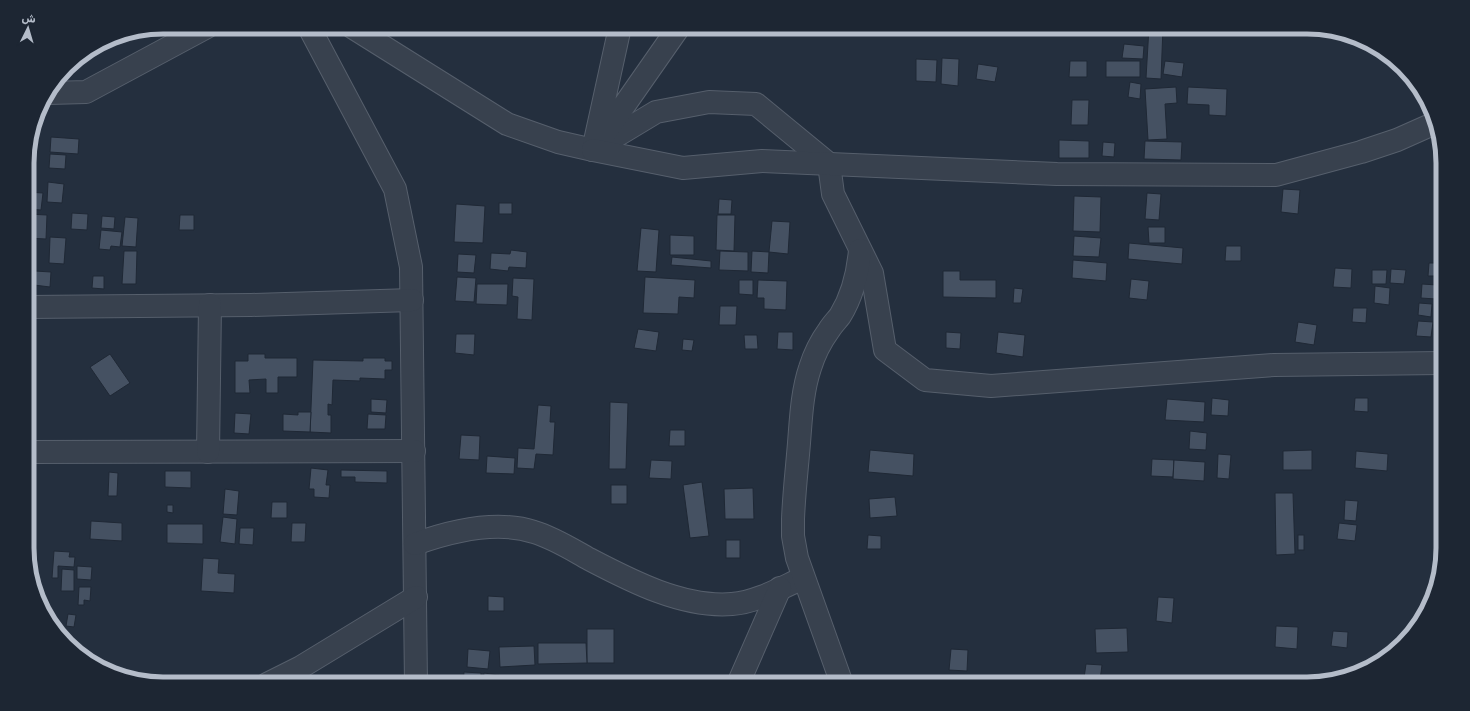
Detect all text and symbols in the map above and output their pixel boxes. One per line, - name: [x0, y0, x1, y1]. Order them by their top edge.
- north arrow: [8, 8, 48, 48]
- text: ش: [21, 11, 36, 26]

